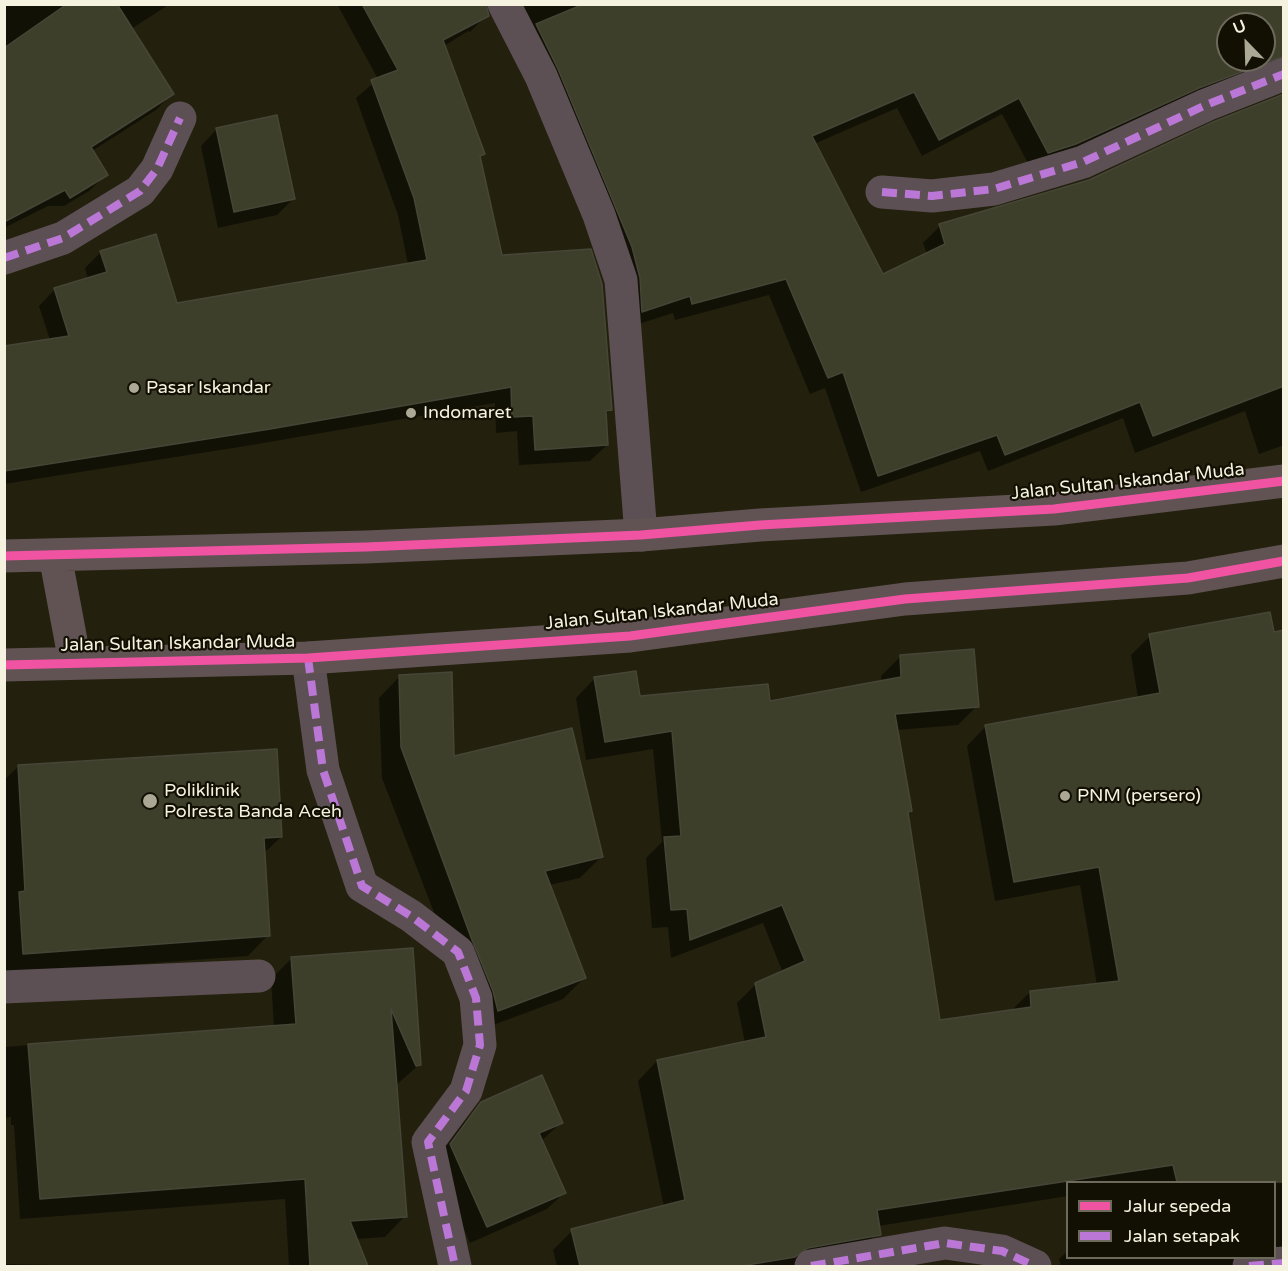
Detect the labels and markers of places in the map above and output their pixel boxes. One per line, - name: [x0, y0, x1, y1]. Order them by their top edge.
- place label: Pasar Iskandar: [146, 377, 271, 399]
- marker: Pasar Iskandar: [127, 381, 141, 395]
- place label: Indomaret: [423, 402, 512, 424]
- marker: Indomaret: [404, 406, 418, 420]
- place label: Poliklinik Polresta Banda Aceh: [164, 780, 342, 822]
- place label: PNM (persero): [1077, 785, 1201, 807]
- marker: PNM (persero): [1058, 789, 1072, 803]
- marker: Poliklinik Polresta Banda Aceh: [141, 792, 159, 810]

